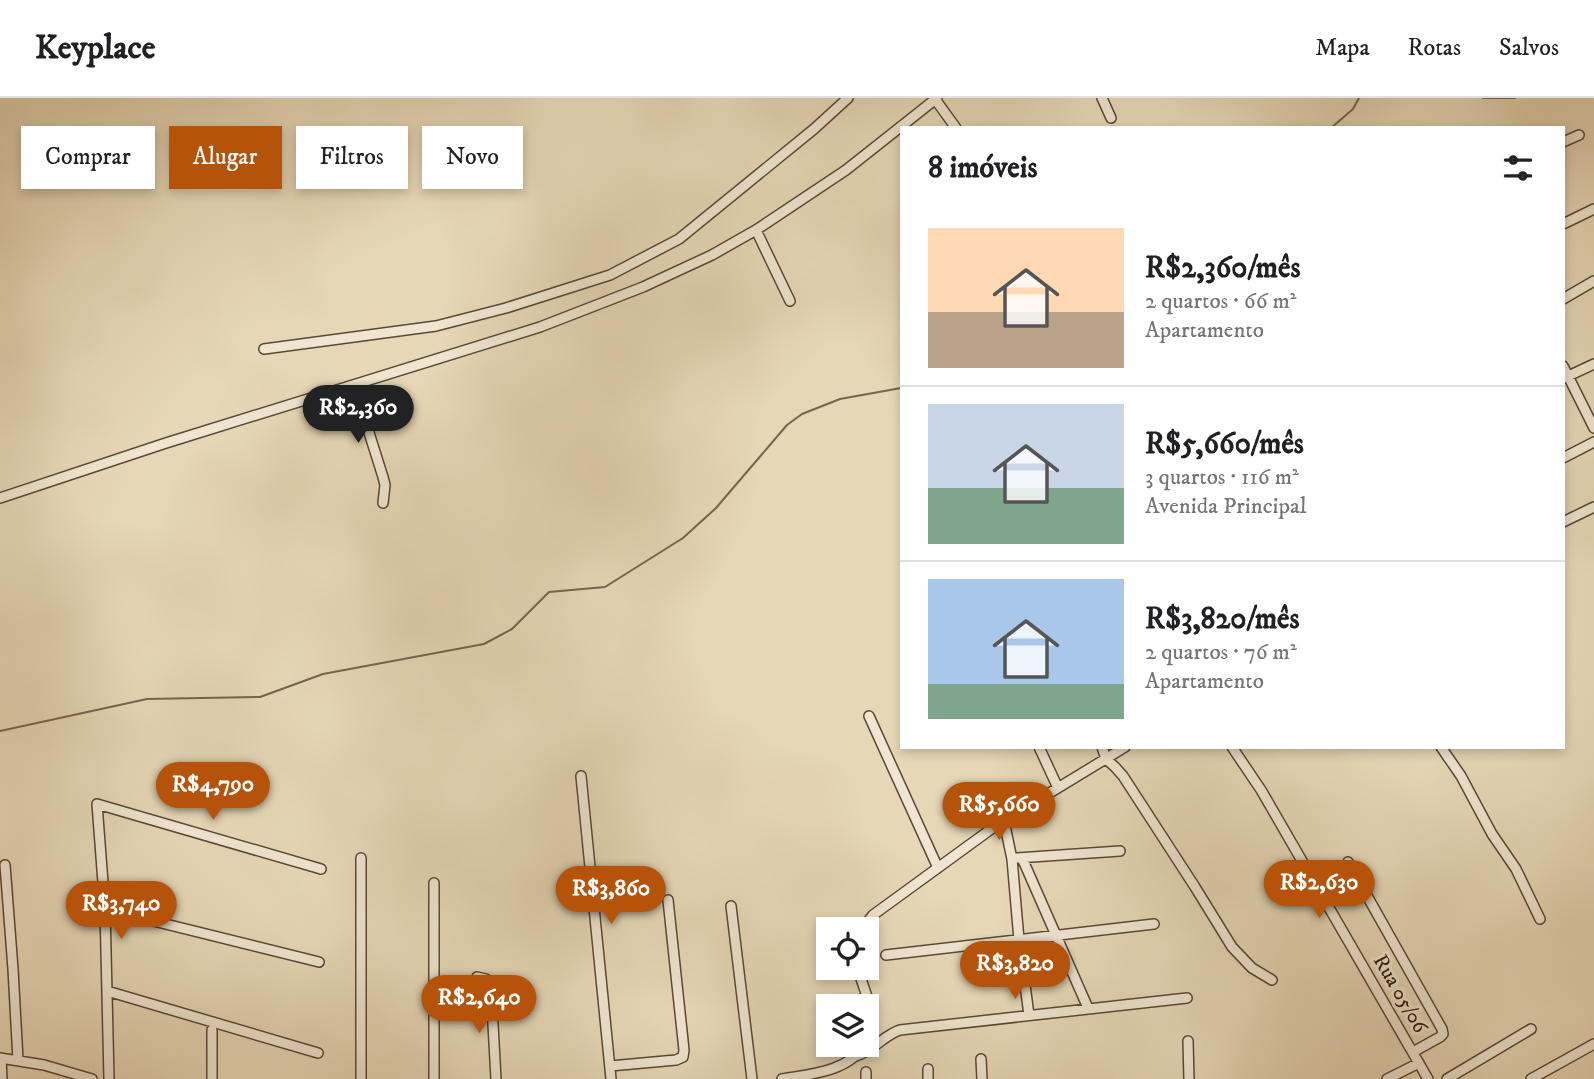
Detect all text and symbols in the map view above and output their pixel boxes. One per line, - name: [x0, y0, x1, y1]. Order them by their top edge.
- text: Keyplace: [35, 28, 155, 69]
- text: Mapa: [1315, 33, 1370, 63]
- text: Rotas: [1408, 33, 1461, 63]
- text: Salvos: [1499, 33, 1559, 63]
- chip: Comprar: [21, 126, 155, 189]
- chip: Alugar: [169, 126, 282, 189]
- chip: Filtros: [296, 126, 408, 189]
- chip: Novo: [422, 126, 523, 189]
- icon: filters: [1499, 149, 1537, 187]
- text: 8 imóveis: [928, 150, 1038, 187]
- text: R$2,360/mês: [1145, 250, 1300, 287]
- icon: home: [984, 256, 1068, 340]
- text: 2 quartos · 66 m²: [1145, 287, 1297, 316]
- text: Apartamento: [1145, 316, 1264, 345]
- pin: R$2,360: [293, 386, 423, 445]
- text: R$2,360: [319, 393, 397, 422]
- text: R$5,660/mês: [1145, 426, 1304, 463]
- icon: home: [984, 432, 1068, 516]
- text: 3 quartos · 116 m²: [1145, 463, 1299, 492]
- text: Avenida Principal: [1145, 492, 1307, 521]
- text: R$3,820/mês: [1145, 601, 1300, 638]
- icon: home: [984, 607, 1068, 691]
- text: 2 quartos · 76 m²: [1145, 638, 1297, 667]
- text: Apartamento: [1145, 667, 1264, 696]
- pin: R$4,790: [148, 762, 278, 822]
- text: R$4,790: [172, 770, 254, 799]
- pin: R$5,660: [934, 782, 1064, 842]
- text: R$5,660: [958, 790, 1040, 819]
- pin: R$2,630: [1254, 860, 1384, 920]
- pin: R$3,860: [546, 866, 676, 926]
- text: R$2,630: [1280, 868, 1358, 897]
- text: R$3,860: [572, 874, 650, 903]
- pin: R$3,740: [56, 882, 186, 941]
- text: R$3,740: [82, 889, 160, 918]
- map controls: [816, 917, 879, 1057]
- button: locate: [816, 917, 879, 980]
- pin: R$3,820: [950, 942, 1080, 1001]
- text: R$3,820: [976, 949, 1054, 978]
- street label: Rua 05/06: [1367, 950, 1433, 1039]
- pin: R$2,640: [414, 976, 544, 1035]
- text: R$2,640: [437, 983, 521, 1012]
- button: layers: [816, 994, 879, 1057]

